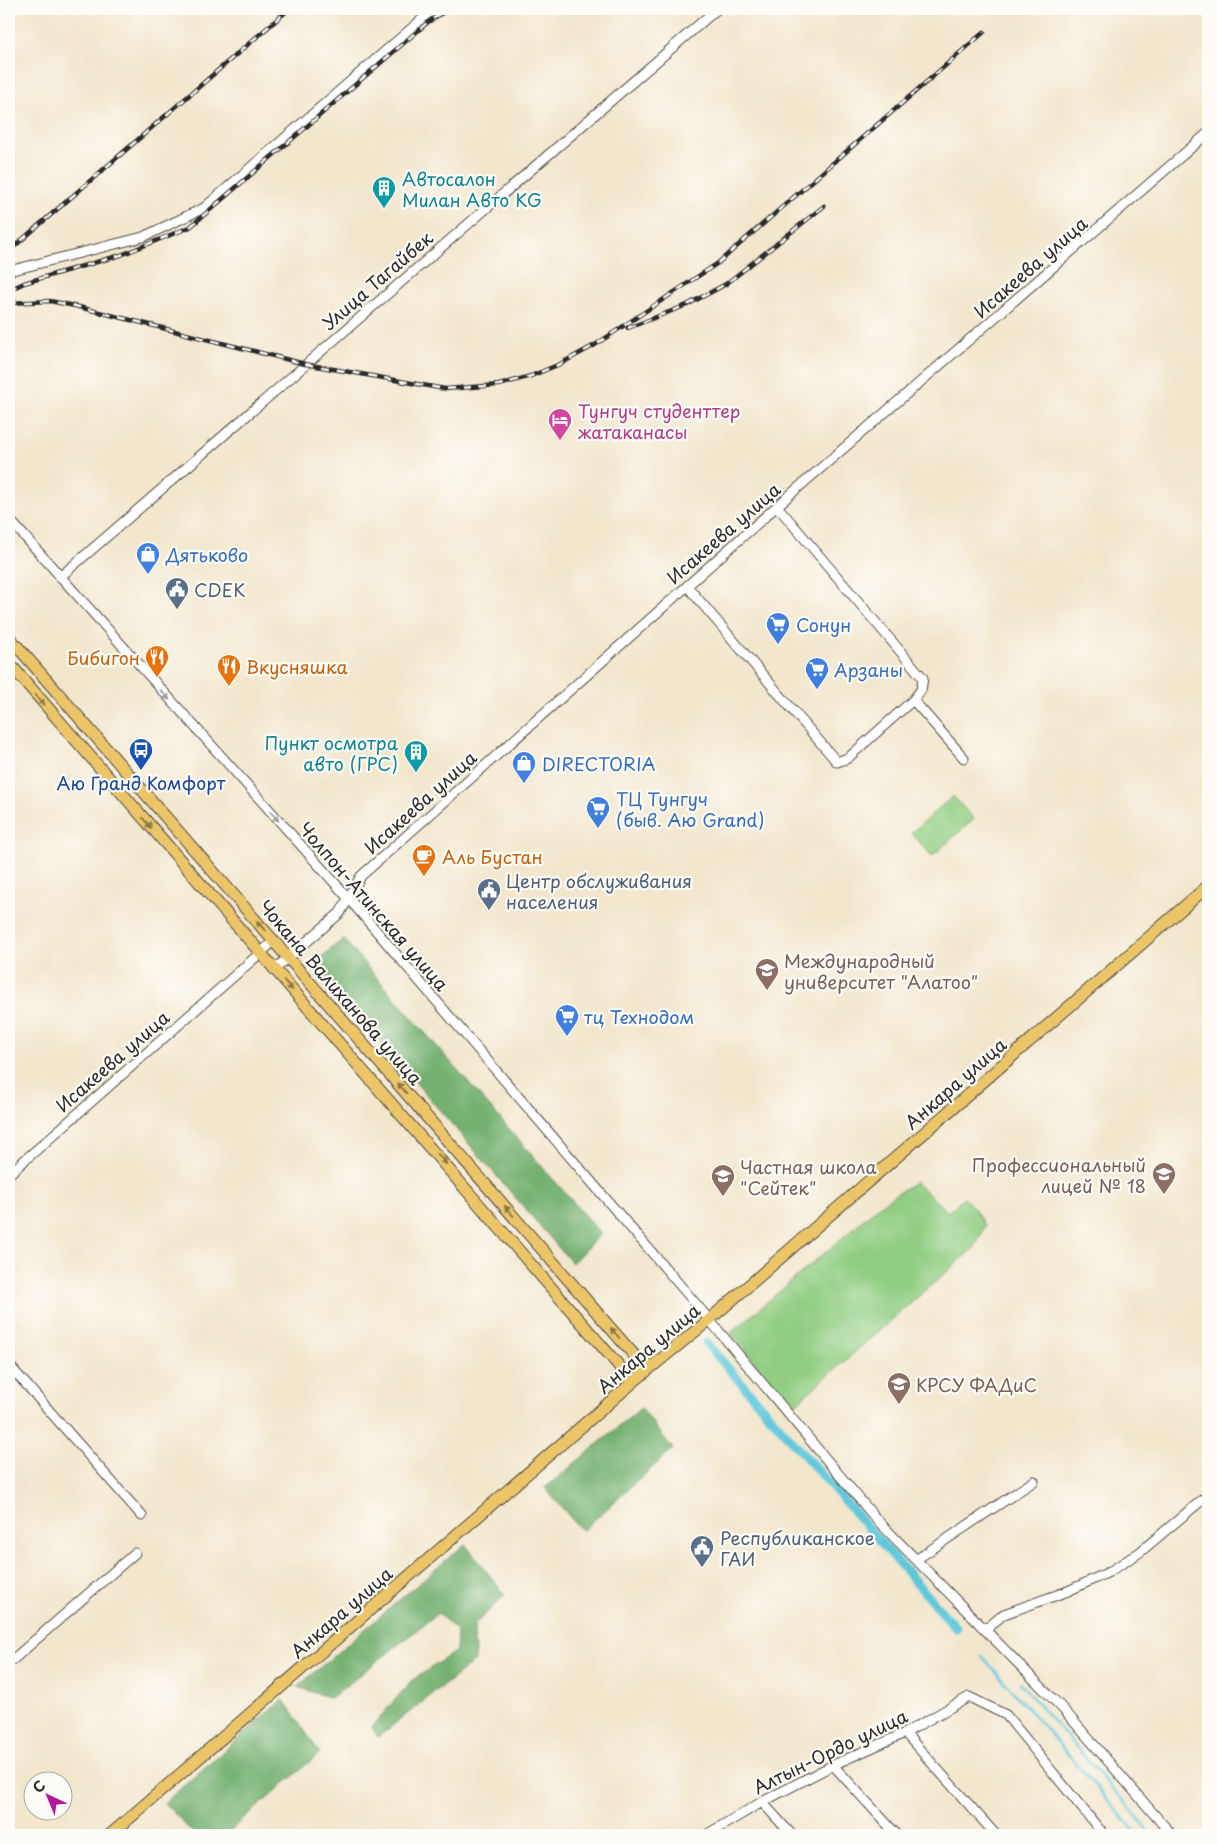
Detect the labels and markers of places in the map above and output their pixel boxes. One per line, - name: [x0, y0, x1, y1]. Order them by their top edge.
- place label: Автосалон Милан Авто KG: [402, 165, 542, 213]
- building icon: Автосалон Милан Авто KG: [371, 175, 397, 209]
- place label: Тунгуч студенттер жатаканасы: [577, 397, 740, 445]
- hotel icon: Тунгуч студенттер жатаканасы: [547, 407, 573, 441]
- shop icon: Дятьково: [135, 541, 161, 575]
- place label: Дятьково: [165, 541, 248, 568]
- public building icon: CDEK: [164, 576, 190, 610]
- place label: CDEK: [194, 576, 246, 603]
- supermarket icon: Сонун: [765, 611, 791, 645]
- place label: Сонун: [796, 611, 851, 638]
- place label: Бибигон: [67, 644, 140, 671]
- restaurant icon: Бибигон: [144, 644, 170, 678]
- restaurant icon: Вкусняшка: [216, 653, 242, 687]
- place label: Вкусняшка: [246, 653, 348, 680]
- supermarket icon: Арзаны: [804, 656, 830, 690]
- place label: Арзаны: [834, 656, 903, 683]
- place label: Пункт осмотра авто (ГРС): [265, 729, 399, 777]
- bus stop icon: Аю Гранд Комфорт: [128, 737, 154, 771]
- building icon: Пункт осмотра авто (ГРС): [403, 739, 429, 773]
- shop icon: DIRECTORIA: [511, 750, 537, 784]
- place label: DIRECTORIA: [542, 750, 656, 777]
- place label: Аю Гранд Комфорт: [56, 769, 226, 796]
- place label: ТЦ Тунгуч (быв. Аю Grand): [616, 785, 765, 833]
- supermarket icon: ТЦ Тунгуч (быв. Аю Grand): [585, 795, 611, 829]
- cafe icon: Аль Бустан: [411, 843, 437, 877]
- place label: Аль Бустан: [442, 843, 543, 870]
- place label: Центр обслуживания населения: [506, 867, 692, 915]
- public building icon: Центр обслуживания населения: [476, 877, 502, 911]
- place label: Международный университет "Алатоо": [784, 947, 978, 995]
- school or university icon: Международный университет "Алатоо": [754, 957, 780, 991]
- supermarket icon: тц Технодом: [554, 1003, 580, 1037]
- place label: тц Технодом: [584, 1003, 694, 1030]
- place label: Профессиональный лицей № 18: [972, 1151, 1146, 1199]
- place label: Частная школа "Сейтек": [740, 1153, 877, 1201]
- school or university icon: Профессиональный лицей № 18: [1151, 1161, 1177, 1195]
- school or university icon: Частная школа "Сейтек": [710, 1163, 736, 1197]
- school or university icon: КРСУ ФАДиС: [886, 1371, 912, 1405]
- place label: КРСУ ФАДиС: [916, 1371, 1037, 1398]
- place label: Республиканское ГАИ: [720, 1524, 875, 1572]
- public building icon: Республиканское ГАИ: [689, 1534, 715, 1568]

